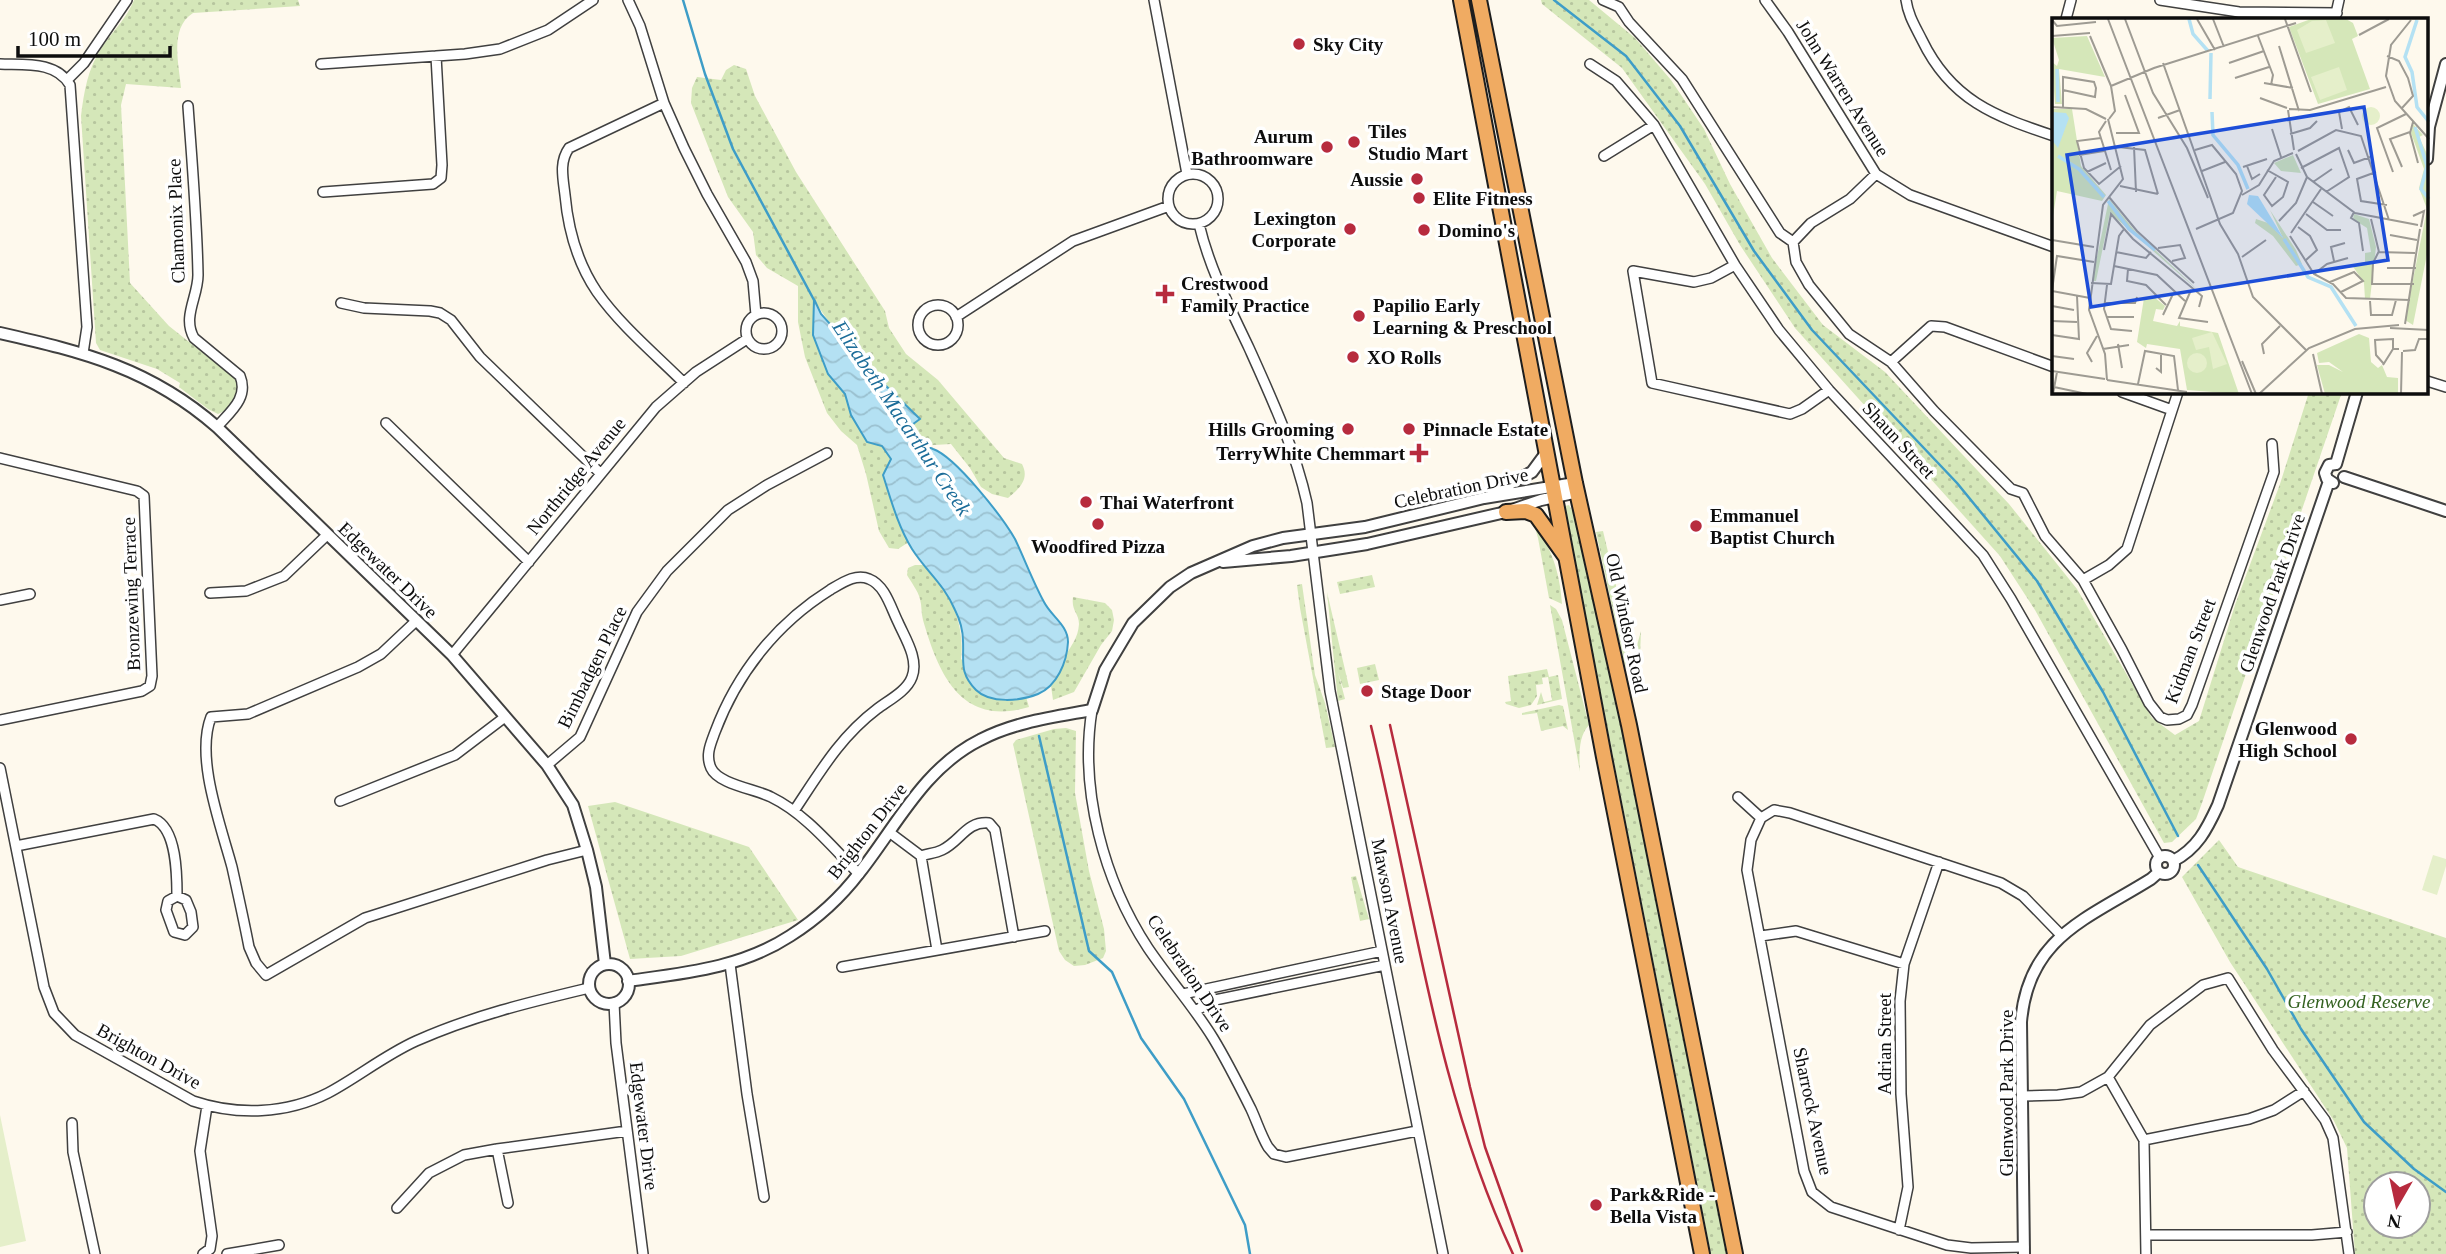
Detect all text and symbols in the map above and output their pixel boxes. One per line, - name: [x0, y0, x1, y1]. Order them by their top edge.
- scale bar: [18, 14, 170, 58]
- street label: John Warren Avenue: [1792, 16, 1894, 160]
- inset map: [2052, 18, 2428, 394]
- text: 100 m: [28, 27, 81, 51]
- place label: Sky City: [1313, 34, 1384, 55]
- marker: Sky City: [1291, 36, 1307, 52]
- place label: Tiles Studio Mart: [1368, 121, 1468, 164]
- place label: Aurum Bathroomware: [1191, 126, 1313, 169]
- marker: Tiles Studio Mart: [1346, 134, 1362, 150]
- marker: Aurum Bathroomware: [1319, 139, 1335, 155]
- street label: Chamonix Place: [163, 158, 189, 284]
- place label: Aussie: [1350, 169, 1403, 190]
- marker: Aussie: [1409, 171, 1425, 187]
- place label: Elite Fitness: [1433, 188, 1533, 209]
- marker: Elite Fitness: [1411, 190, 1427, 206]
- place label: Lexington Corporate: [1252, 208, 1336, 251]
- place label: Domino's: [1438, 220, 1515, 241]
- marker: Lexington Corporate: [1342, 221, 1358, 237]
- marker: Domino's: [1416, 222, 1432, 238]
- place label: Crestwood Family Practice: [1181, 273, 1309, 316]
- marker: Crestwood Family Practice: [1155, 284, 1175, 304]
- place label: Papilio Early Learning & Preschool: [1373, 295, 1552, 338]
- marker: Papilio Early Learning & Preschool: [1351, 308, 1367, 324]
- water label: Elizabeth Macarthur Creek: [827, 315, 977, 521]
- place label: XO Rolls: [1367, 347, 1441, 368]
- marker: XO Rolls: [1345, 349, 1361, 365]
- street label: Shaun Street: [1858, 398, 1940, 483]
- street label: Northridge Avenue: [522, 413, 630, 539]
- place label: Hills Grooming: [1208, 419, 1334, 440]
- place label: Pinnacle Estate: [1423, 419, 1548, 440]
- marker: Hills Grooming: [1340, 421, 1356, 437]
- marker: Pinnacle Estate: [1401, 421, 1417, 437]
- place label: TerryWhite Chemmart: [1216, 443, 1406, 464]
- marker: TerryWhite Chemmart: [1411, 445, 1427, 461]
- street label: Celebration Drive: [1392, 464, 1530, 512]
- place label: Thai Waterfront: [1100, 492, 1235, 513]
- marker: Thai Waterfront: [1078, 494, 1094, 510]
- place label: Emmanuel Baptist Church: [1710, 505, 1835, 548]
- street label: Glenwood Park Drive: [2235, 511, 2309, 675]
- marker: Woodfired Pizza: [1090, 516, 1106, 532]
- street label: Bronzewing Terrace: [118, 517, 144, 671]
- street label: Edgewater Drive: [334, 518, 442, 622]
- marker: Emmanuel Baptist Church: [1688, 518, 1704, 534]
- place label: Woodfired Pizza: [1031, 536, 1166, 557]
- street label: Old Windsor Road: [1602, 551, 1652, 695]
- street label: Kidman Street: [2160, 595, 2220, 706]
- street label: Bimbadgen Place: [553, 602, 631, 732]
- place label: Stage Door: [1381, 681, 1472, 702]
- marker: Stage Door: [1359, 683, 1375, 699]
- place label: Glenwood High School: [2238, 718, 2337, 761]
- marker: Glenwood High School: [2343, 731, 2359, 747]
- street label: Brighton Drive: [823, 779, 911, 883]
- street label: Mawson Avenue: [1368, 837, 1412, 965]
- street label: Celebration Drive: [1143, 910, 1237, 1036]
- park label: Glenwood Reserve: [2288, 991, 2430, 1012]
- street label: Adrian Street: [1874, 992, 1895, 1095]
- street label: Glenwood Park Drive: [1996, 1010, 2017, 1176]
- street label: Brighton Drive: [93, 1019, 205, 1093]
- street label: Sharrock Avenue: [1789, 1045, 1837, 1177]
- street label: Edgewater Drive: [626, 1061, 662, 1191]
- north arrow: [2362, 1170, 2432, 1240]
- place label: Park&Ride - Bella Vista: [1610, 1184, 1715, 1227]
- marker: Park&Ride - Bella Vista: [1588, 1197, 1604, 1213]
- text: N: [2386, 1210, 2403, 1233]

